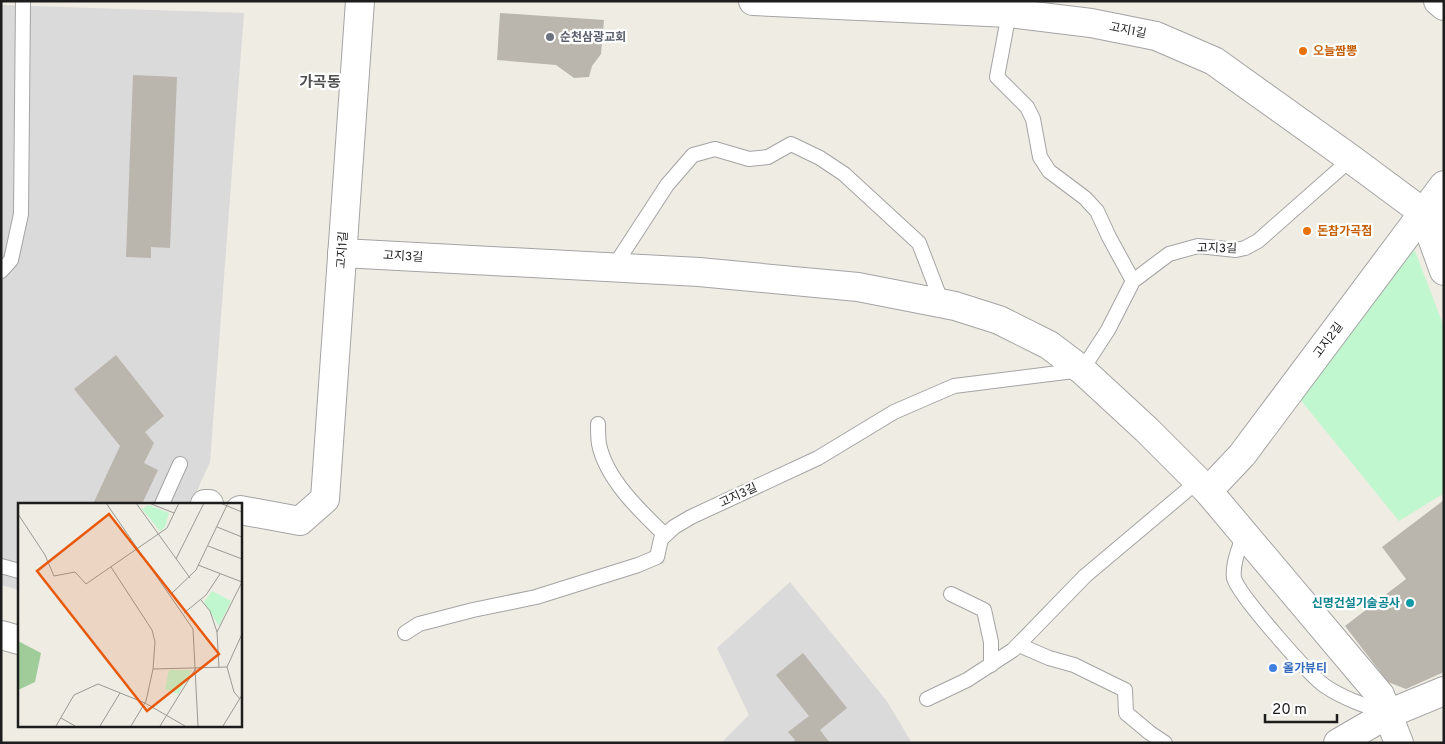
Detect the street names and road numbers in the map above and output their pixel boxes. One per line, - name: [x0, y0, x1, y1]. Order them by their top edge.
- street label: 고지1길: [1108, 20, 1148, 42]
- street label: 고지1길: [334, 231, 352, 269]
- street label: 고지3길: [1197, 241, 1237, 257]
- street label: 고지3길: [382, 248, 424, 266]
- street label: 고지2길: [1310, 320, 1347, 362]
- street label: 고지3길: [717, 480, 760, 512]

